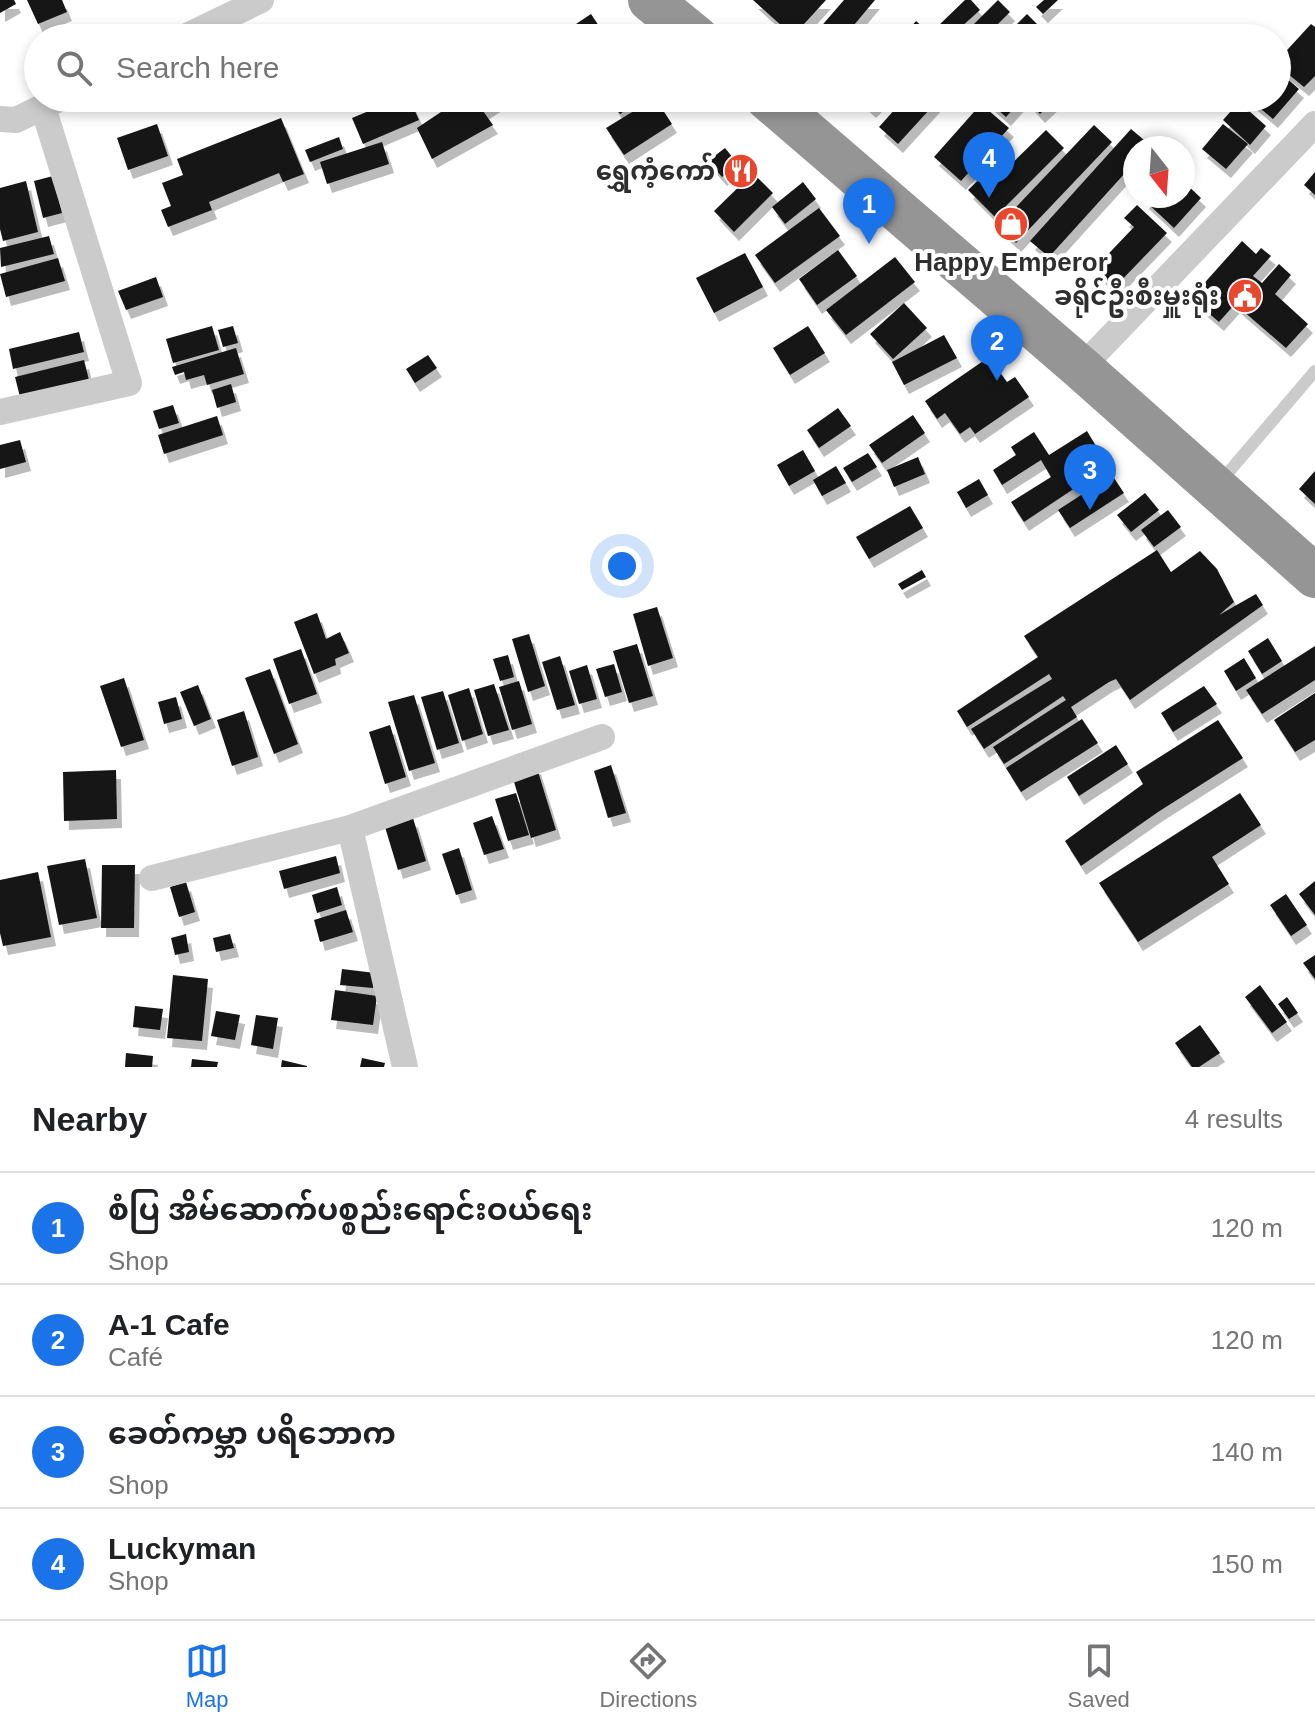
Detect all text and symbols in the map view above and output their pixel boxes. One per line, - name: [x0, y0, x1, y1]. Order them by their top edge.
- search box: [24, 24, 1291, 112]
- icon: search: [52, 46, 96, 90]
- text: Search here: [116, 51, 279, 84]
- pin: 4: [963, 132, 1015, 198]
- north arrow: [1123, 136, 1195, 208]
- place label: ရွှေကံ့ကော်: [596, 152, 715, 193]
- restaurant icon: ရွှေကံ့ကော်: [722, 152, 760, 190]
- pin: 1: [843, 178, 895, 244]
- shop icon: Happy Emperor: [992, 205, 1030, 243]
- place label: Happy Emperor: [914, 247, 1108, 277]
- place label: ခရိုင်ဦးစီးမှူးရုံး: [1054, 277, 1219, 318]
- public building icon: ခရိုင်ဦးစီးမှူးရုံး: [1226, 277, 1264, 315]
- pin: 2: [971, 315, 1023, 381]
- pin: 3: [1064, 444, 1116, 510]
- your location: [602, 546, 642, 586]
- text: Nearby: [32, 1100, 147, 1138]
- text: 4 results: [1185, 1104, 1283, 1134]
- text: စံပြ အိမ်ဆောက်ပစ္စည်းရောင်းဝယ်ရေး: [108, 1193, 592, 1226]
- text: 1: [51, 1213, 65, 1243]
- text: 120 m: [1211, 1213, 1283, 1243]
- text: Shop: [108, 1246, 169, 1276]
- text: A-1 Cafe: [108, 1308, 230, 1341]
- text: 2: [51, 1325, 65, 1355]
- text: 120 m: [1211, 1325, 1283, 1355]
- text: Café: [108, 1342, 163, 1372]
- text: ခေတ်ကမ္ဘာ ပရိဘောက: [108, 1417, 396, 1450]
- text: 3: [51, 1437, 65, 1467]
- text: 140 m: [1211, 1437, 1283, 1467]
- text: Shop: [108, 1470, 169, 1500]
- text: Luckyman: [108, 1532, 256, 1565]
- text: 4: [51, 1549, 65, 1579]
- text: 150 m: [1211, 1549, 1283, 1579]
- text: Shop: [108, 1566, 169, 1596]
- tab: Map: [185, 1639, 229, 1713]
- tab: Directions: [599, 1639, 697, 1713]
- tab: Saved: [1067, 1639, 1130, 1713]

